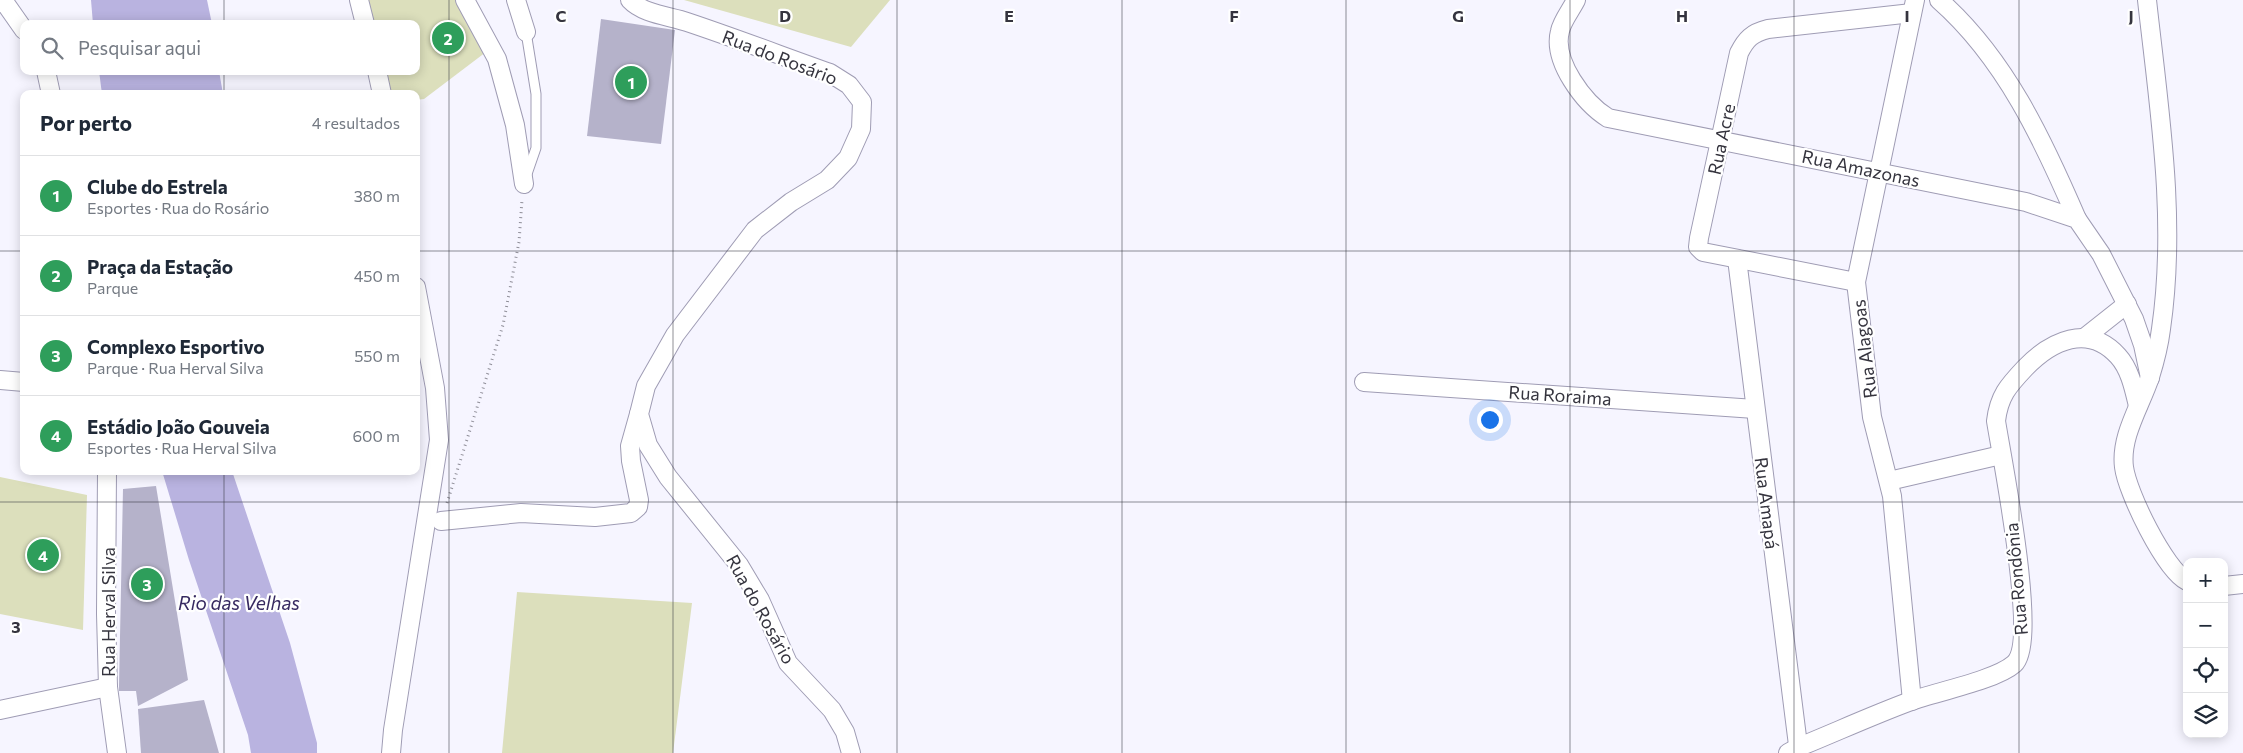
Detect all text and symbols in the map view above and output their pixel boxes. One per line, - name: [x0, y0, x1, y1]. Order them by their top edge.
- text: C: [556, 6, 567, 25]
- text: D: [779, 6, 791, 25]
- text: E: [1004, 6, 1014, 25]
- text: F: [1229, 6, 1239, 25]
- text: G: [1452, 6, 1464, 25]
- text: H: [1676, 6, 1688, 25]
- text: I: [1904, 6, 1910, 25]
- text: J: [2128, 6, 2134, 25]
- pin: 2: [432, 19, 464, 57]
- search box: [20, 20, 420, 75]
- street label: Rua do Rosário: [719, 25, 841, 89]
- icon: search: [38, 34, 66, 62]
- text: Pesquisar aqui: [78, 36, 201, 59]
- pin: 1: [615, 63, 647, 101]
- street label: Rua Acre: [1703, 101, 1739, 177]
- text: Por perto: [40, 110, 132, 135]
- text: 4 resultados: [312, 113, 400, 132]
- street label: Rua Amazonas: [1800, 145, 1922, 191]
- text: Clube do Estrela: [87, 175, 228, 198]
- text: 1: [52, 186, 60, 205]
- text: 380 m: [354, 186, 400, 205]
- text: Esportes · Rua do Rosário: [87, 198, 269, 217]
- text: Praça da Estação: [87, 255, 233, 278]
- text: 2: [51, 266, 61, 285]
- text: 450 m: [354, 266, 400, 285]
- text: Parque: [87, 278, 138, 297]
- street label: Rua Alagoas: [1847, 298, 1881, 400]
- text: Complexo Esportivo: [87, 335, 265, 358]
- text: 3: [51, 346, 61, 365]
- text: 550 m: [354, 346, 400, 365]
- text: Parque · Rua Herval Silva: [87, 358, 264, 377]
- street label: Rua Roraima: [1508, 380, 1612, 410]
- your location: [1477, 407, 1503, 433]
- text: Estádio João Gouveia: [87, 415, 270, 438]
- text: 4: [51, 426, 61, 445]
- text: 600 m: [352, 426, 400, 445]
- text: Esportes · Rua Herval Silva: [87, 438, 277, 457]
- street label: Rua Amapá: [1750, 456, 1784, 550]
- street label: Rua Rondônia: [2000, 522, 2032, 636]
- pin: 4: [27, 536, 59, 574]
- street label: Rua Herval Silva: [97, 547, 119, 677]
- street label: Rua do Rosário: [722, 550, 800, 668]
- map controls: [2183, 558, 2228, 738]
- button: +: [2183, 558, 2228, 603]
- pin: 3: [131, 565, 163, 603]
- water label: Rio das Velhas: [178, 591, 300, 614]
- button: −: [2183, 603, 2228, 648]
- text: 3: [11, 617, 21, 636]
- button: locate: [2183, 648, 2228, 693]
- button: layers: [2183, 693, 2228, 738]

